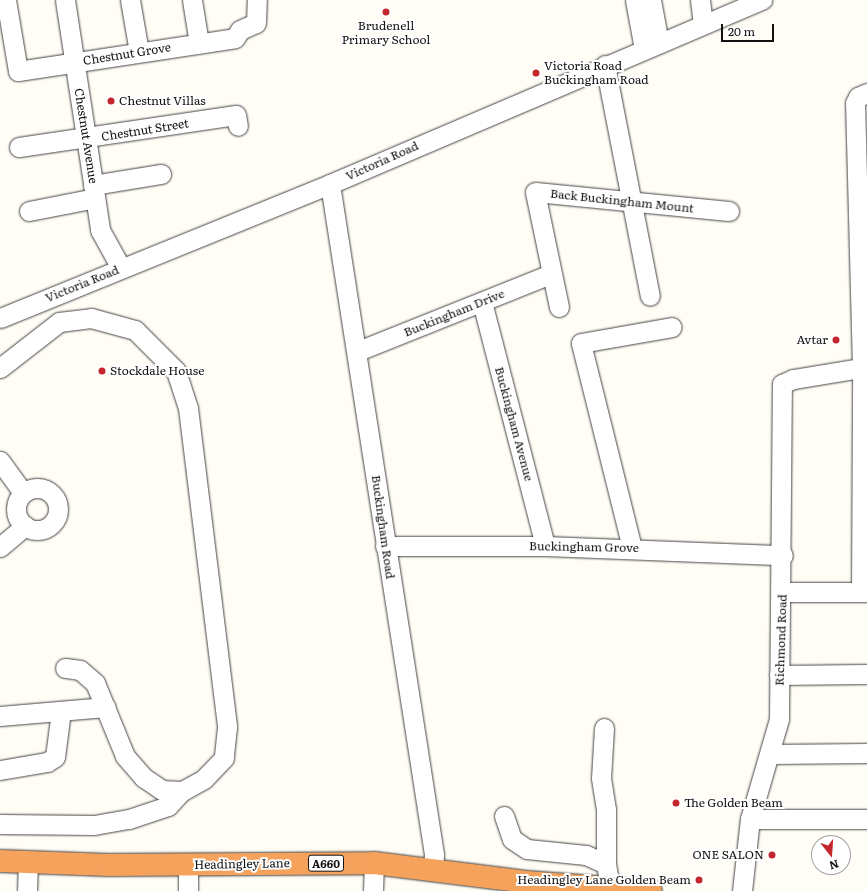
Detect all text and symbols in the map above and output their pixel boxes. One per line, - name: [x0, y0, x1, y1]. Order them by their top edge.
- marker: Brudenell Primary School: [381, 7, 391, 17]
- scale bar: [723, 16, 776, 42]
- place label: Brudenell Primary School: [342, 19, 430, 47]
- text: 20 m: [728, 22, 755, 40]
- street label: Chestnut Grove: [82, 40, 172, 68]
- place label: Victoria Road Buckingham Road: [544, 59, 649, 87]
- marker: Victoria Road Buckingham Road: [531, 68, 541, 78]
- street label: Chestnut Avenue: [71, 87, 101, 185]
- place label: Chestnut Villas: [119, 94, 206, 108]
- marker: Chestnut Villas: [106, 96, 116, 106]
- street label: Chestnut Street: [100, 116, 190, 144]
- street label: Victoria Road: [343, 139, 421, 183]
- street label: Back Buckingham Mount: [549, 186, 695, 216]
- street label: Victoria Road: [43, 263, 121, 305]
- street label: Buckingham Drive: [402, 286, 506, 340]
- place label: Avtar: [796, 333, 828, 347]
- marker: Avtar: [831, 335, 841, 345]
- place label: Stockdale House: [110, 364, 204, 378]
- street label: Buckingham Avenue: [492, 365, 536, 483]
- marker: Stockdale House: [97, 366, 107, 376]
- street label: Buckingham Road: [369, 474, 397, 580]
- street label: Buckingham Grove: [529, 539, 639, 555]
- street label: Richmond Road: [772, 594, 790, 686]
- place label: The Golden Beam: [684, 796, 783, 810]
- marker: The Golden Beam: [671, 798, 681, 808]
- north arrow: [811, 835, 851, 875]
- place label: ONE SALON: [692, 848, 764, 862]
- marker: ONE SALON: [767, 850, 777, 860]
- road number: A660: [308, 854, 344, 872]
- street label: Headingley Lane: [194, 856, 290, 872]
- text: N: [827, 857, 841, 875]
- place label: Headingley Lane Golden Beam: [517, 873, 691, 887]
- marker: Headingley Lane Golden Beam: [694, 875, 704, 885]

